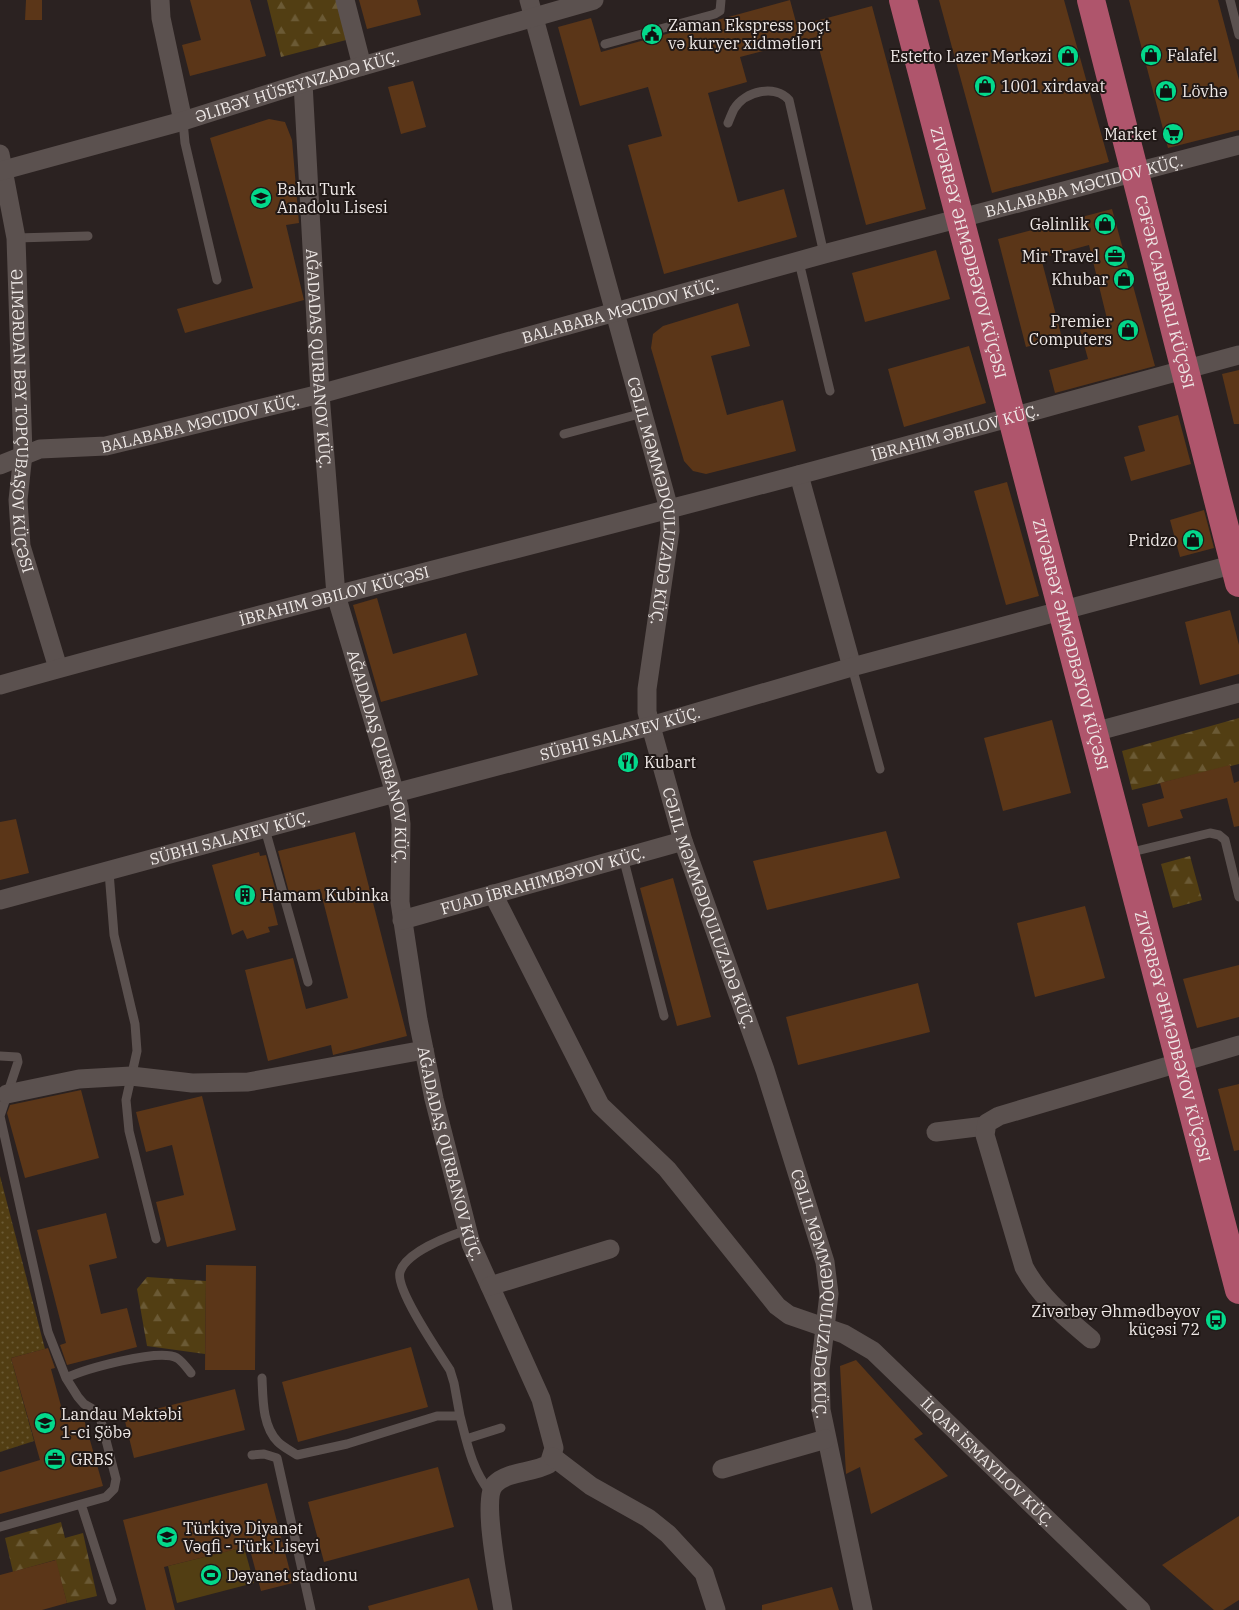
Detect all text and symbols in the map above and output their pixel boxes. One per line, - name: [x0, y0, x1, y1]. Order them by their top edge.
- place label: Zaman Ekspress poçt və kuryer xidmətləri: [668, 15, 830, 53]
- public building icon: Zaman Ekspress poçt və kuryer xidmətləri: [640, 22, 664, 46]
- shop icon: Falafel: [1139, 43, 1163, 67]
- shop icon: Estetto Lazer Mərkəzi: [1056, 44, 1080, 68]
- place label: Falafel: [1167, 45, 1218, 65]
- street label: ƏLIBƏY HÜSEYNZADƏ KÜÇ.: [192, 46, 402, 127]
- place label: Estetto Lazer Mərkəzi: [890, 46, 1052, 66]
- shop icon: 1001 xirdavat: [973, 74, 997, 98]
- place label: 1001 xirdavat: [1001, 76, 1105, 96]
- shop icon: Lövhə: [1154, 79, 1178, 103]
- place label: Lövhə: [1182, 81, 1227, 101]
- supermarket icon: Market: [1161, 122, 1185, 146]
- place label: Market: [1104, 124, 1157, 144]
- street label: ZIVƏRBƏY ƏHMƏDBƏYOV KÜÇƏSI: [926, 125, 1011, 381]
- street label: BALABABA MƏCIDOV KÜÇ.: [983, 150, 1185, 221]
- place label: Baku Turk Anadolu Lisesi: [277, 179, 388, 217]
- school or university icon: Baku Turk Anadolu Lisesi: [249, 186, 273, 210]
- street label: CƏFƏR CABBARLI KÜÇƏSI: [1131, 193, 1199, 391]
- shop icon: Gəlinlik: [1093, 212, 1117, 236]
- place label: Gəlinlik: [1030, 214, 1090, 234]
- office icon: Mir Travel: [1103, 244, 1127, 268]
- place label: Mir Travel: [1022, 246, 1099, 266]
- street label: AĞADADAŞ QURBANOV KÜÇ.: [302, 248, 336, 469]
- shop icon: Khubar: [1112, 267, 1136, 291]
- street label: ƏLIMƏRDAN BƏY TOPÇUBAŞOV KÜÇƏSI: [7, 269, 39, 575]
- place label: Khubar: [1051, 269, 1108, 289]
- street label: BALABABA MƏCIDOV KÜÇ.: [519, 274, 721, 348]
- place label: Premier Computers: [1029, 311, 1112, 349]
- shop icon: Premier Computers: [1116, 318, 1140, 342]
- street label: CƏLIL MƏMMƏDQULUZADƏ KÜÇ.: [623, 374, 680, 626]
- street label: BALABABA MƏCIDOV KÜÇ.: [99, 389, 301, 457]
- street label: İBRAHIM ƏBILOV KÜÇ.: [869, 400, 1041, 465]
- street label: ZIVƏRBƏY ƏHMƏDBƏYOV KÜÇƏSI: [1028, 516, 1113, 773]
- shop icon: Pridzo: [1181, 528, 1205, 552]
- place label: Pridzo: [1128, 530, 1177, 550]
- street label: İBRAHIM ƏBILOV KÜÇƏSI: [237, 561, 431, 630]
- street label: AĞADADAŞ QURBANOV KÜÇ.: [343, 648, 411, 864]
- street label: SÜBHI SALAYEV KÜÇ.: [538, 702, 703, 765]
- restaurant icon: Kubart: [616, 750, 640, 774]
- place label: Kubart: [644, 752, 697, 772]
- street label: CƏLIL MƏMMƏDQULUZADƏ KÜÇ.: [658, 785, 759, 1031]
- street label: SÜBHI SALAYEV KÜÇ.: [147, 806, 312, 869]
- street label: FUAD İBRAHIMBƏYOV KÜÇ.: [438, 842, 647, 919]
- building icon: Hamam Kubinka: [233, 883, 257, 907]
- place label: Hamam Kubinka: [261, 885, 389, 905]
- street label: ZIVƏRBƏY ƏHMƏDBƏYOV KÜÇƏSI: [1131, 908, 1215, 1164]
- street label: AĞADADAŞ QURBANOV KÜÇ.: [414, 1045, 487, 1264]
- street label: CƏLIL MƏMMƏDQULUZADƏ KÜÇ.: [787, 1167, 839, 1420]
- place label: Zivərbəy Əhmədbəyov küçəsi 72: [1031, 1301, 1200, 1339]
- bus stop icon: Zivərbəy Əhmədbəyov küçəsi 72: [1204, 1308, 1228, 1332]
- street label: İLQAR İSMAYILOV KÜÇ.: [917, 1393, 1058, 1531]
- place label: Landau Məktəbi 1-ci Şöbə: [61, 1404, 182, 1442]
- school or university icon: Landau Məktəbi 1-ci Şöbə: [33, 1411, 57, 1435]
- office icon: GRBS: [43, 1447, 67, 1471]
- place label: GRBS: [71, 1449, 113, 1469]
- place label: Türkiyə Diyanət Vəqfi - Türk Liseyi: [183, 1518, 319, 1556]
- school or university icon: Türkiyə Diyanət Vəqfi - Türk Liseyi: [155, 1525, 179, 1549]
- sports icon: Dəyanət stadionu: [199, 1563, 223, 1587]
- place label: Dəyanət stadionu: [227, 1565, 358, 1585]

